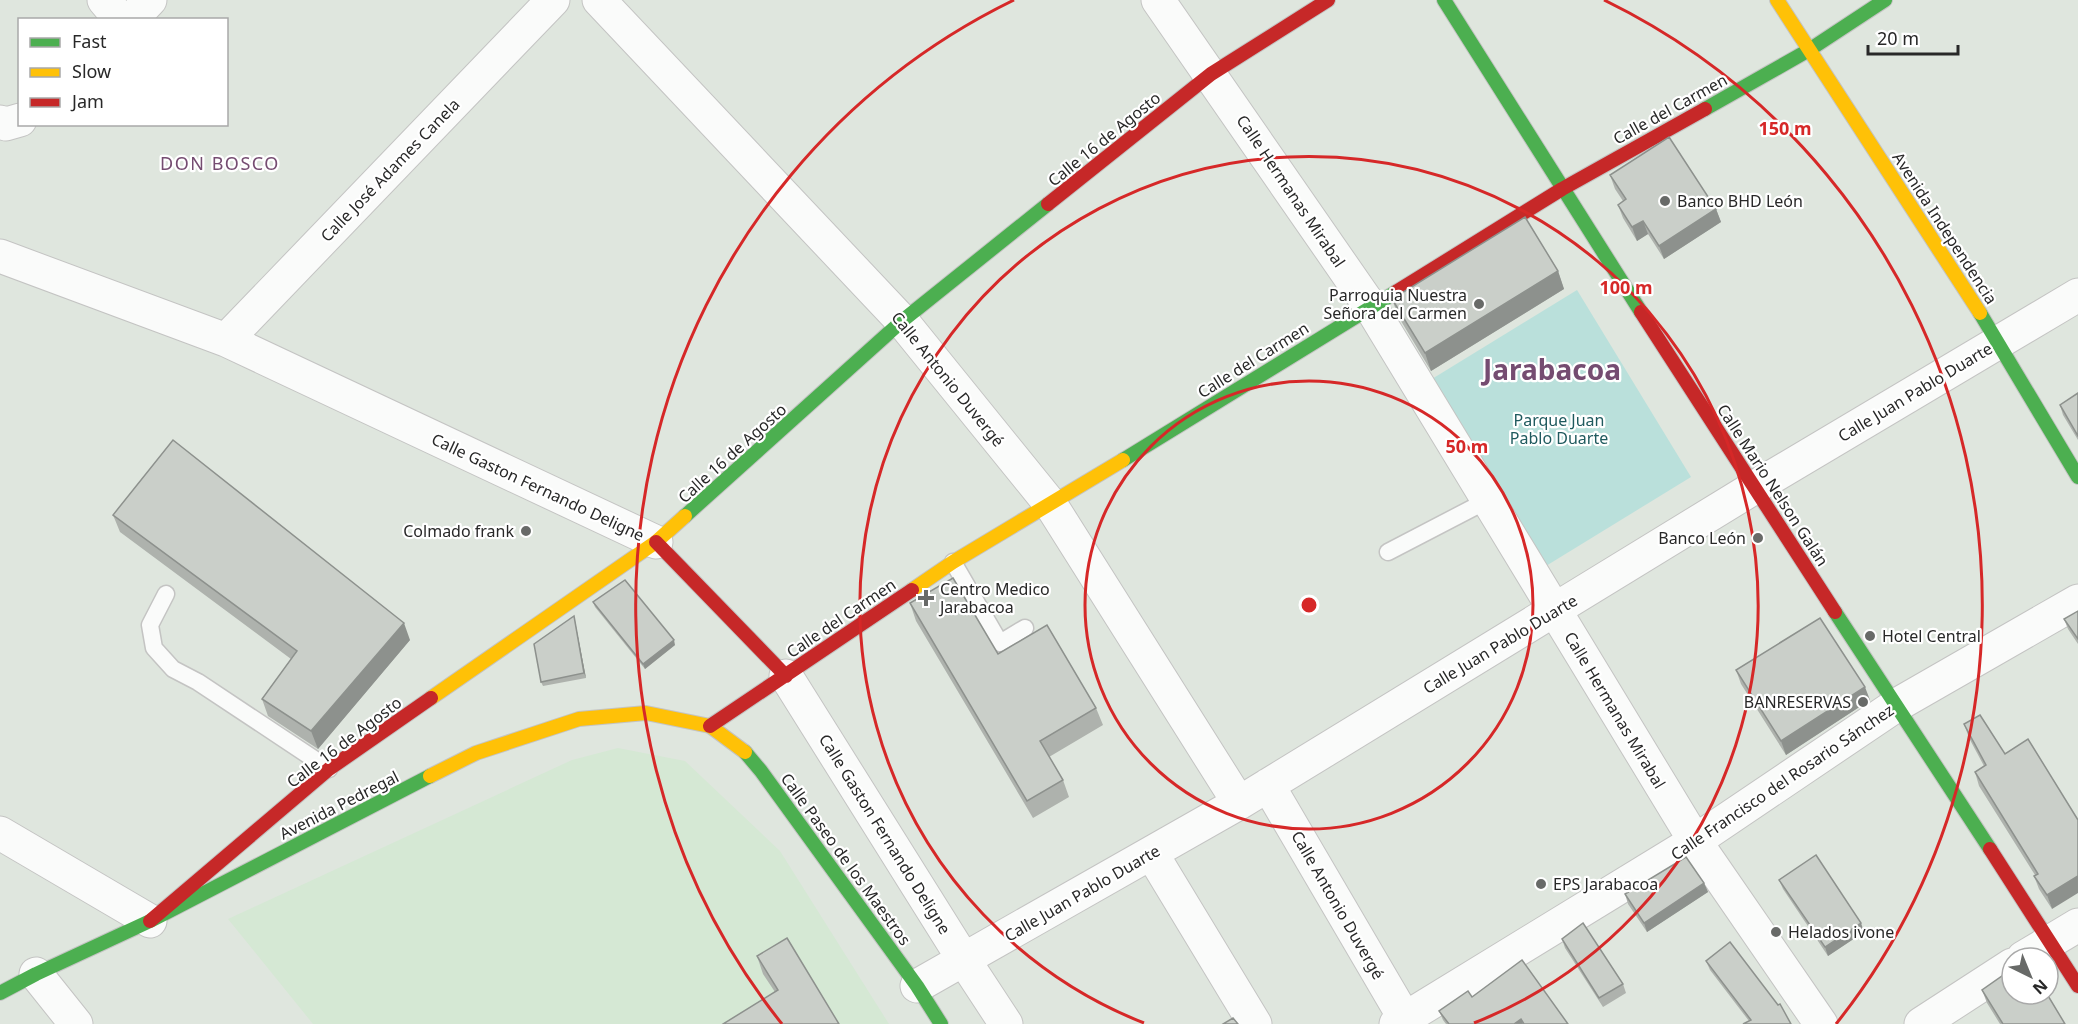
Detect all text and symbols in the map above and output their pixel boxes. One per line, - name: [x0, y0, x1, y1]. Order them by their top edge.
- legend: [18, 18, 228, 126]
- scale bar: [1868, 18, 1958, 56]
- text: 20 m: [1877, 26, 1919, 50]
- text: Fast: [72, 29, 107, 53]
- text: Slow: [72, 59, 111, 83]
- street label: Calle del Carmen: [1609, 69, 1731, 149]
- street label: Calle 16 de Agosto: [1043, 87, 1165, 191]
- text: Jam: [70, 89, 104, 113]
- street label: Calle José Adames Canela: [316, 94, 464, 246]
- street label: Calle Hermanas Mirabal: [1232, 110, 1350, 272]
- text: 150 m: [1758, 116, 1812, 140]
- street label: Avenida Independencia: [1888, 148, 2002, 308]
- district label: DON BOSCO: [160, 151, 280, 175]
- place label: Banco BHD León: [1677, 190, 1803, 212]
- marker: Banco BHD León: [1658, 194, 1672, 208]
- text: 100 m: [1599, 275, 1653, 299]
- place label: Parroquia Nuestra Señora del Carmen: [1323, 284, 1467, 324]
- marker: Parroquia Nuestra Señora del Carmen: [1472, 297, 1486, 311]
- street label: Calle Antonio Duvergé: [887, 307, 1009, 451]
- street label: Calle del Carmen: [1193, 317, 1313, 403]
- street label: Calle Juan Pablo Duarte: [1834, 337, 1996, 447]
- district label: Jarabacoa: [1480, 350, 1621, 388]
- street label: Calle 16 de Agosto: [673, 398, 791, 508]
- street label: Calle Mario Nelson Galán: [1712, 400, 1834, 570]
- park label: Parque Juan Pablo Duarte: [1510, 409, 1608, 449]
- street label: Calle Gaston Fernando Deligne: [428, 428, 648, 546]
- text: 50 m: [1446, 434, 1488, 458]
- place label: Colmado frank: [403, 520, 514, 542]
- marker: Colmado frank: [519, 524, 533, 538]
- place label: Banco León: [1658, 527, 1746, 549]
- marker: Banco León: [1751, 531, 1765, 545]
- street label: Calle del Carmen: [782, 573, 900, 663]
- place label: Centro Medico Jarabacoa: [938, 578, 1050, 618]
- marker: Centro Medico Jarabacoa: [917, 589, 935, 607]
- street label: Calle Juan Pablo Duarte: [1419, 589, 1581, 699]
- centre of rings: [1299, 595, 1319, 615]
- place label: Hotel Central: [1882, 625, 1981, 647]
- street label: Calle Hermanas Mirabal: [1559, 627, 1671, 793]
- marker: Hotel Central: [1863, 629, 1877, 643]
- street label: Calle 16 de Agosto: [282, 691, 406, 793]
- place label: BANRESERVAS: [1744, 691, 1851, 713]
- marker: BANRESERVAS: [1856, 695, 1870, 709]
- street label: Calle Francisco del Rosario Sánchez: [1666, 699, 1898, 865]
- street label: Calle Gaston Fernando Deligne: [814, 730, 956, 938]
- street label: Avenida Pedregal: [276, 765, 402, 845]
- street label: Calle Paseo de los Maestros: [776, 768, 916, 950]
- street label: Calle Antonio Duvergé: [1286, 827, 1390, 983]
- street label: Calle Juan Pablo Duarte: [1000, 839, 1164, 947]
- place label: EPS Jarabacoa: [1553, 873, 1658, 895]
- marker: EPS Jarabacoa: [1534, 877, 1548, 891]
- place label: Helados ivone: [1788, 921, 1894, 943]
- marker: Helados ivone: [1769, 925, 1783, 939]
- north arrow: [2000, 946, 2060, 1006]
- text: N: [2028, 974, 2052, 999]

